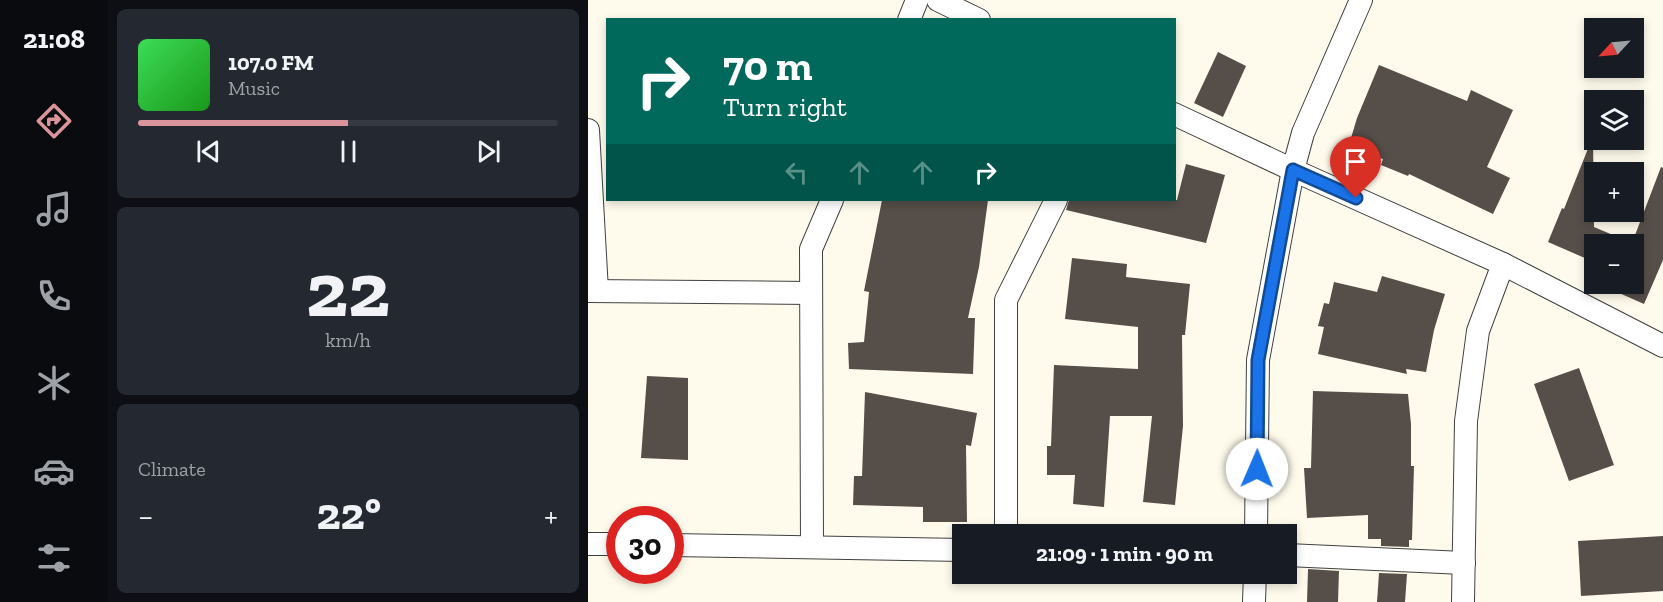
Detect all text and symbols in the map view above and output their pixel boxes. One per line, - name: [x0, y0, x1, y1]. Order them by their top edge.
- north arrow: [1584, 18, 1644, 78]
- map controls: [1584, 18, 1644, 294]
- text: 21:08: [23, 23, 85, 55]
- text: 70 m: [723, 40, 813, 91]
- icon: right: [624, 42, 702, 120]
- text: 107.0 FM: [228, 49, 314, 76]
- text: Music: [228, 76, 280, 100]
- button: layers: [1584, 90, 1644, 150]
- text: Turn right: [723, 91, 847, 123]
- icon: directions: [33, 100, 75, 142]
- icon: previous: [192, 135, 225, 168]
- icon: pause: [332, 135, 365, 168]
- icon: next: [472, 135, 505, 168]
- pin: [1330, 136, 1381, 198]
- icon: arrive: [1339, 145, 1372, 178]
- icon: left: [780, 156, 813, 189]
- icon: ahead: [843, 156, 876, 189]
- icon: ahead: [906, 156, 939, 189]
- icon: right: [969, 156, 1002, 189]
- button: +: [1584, 162, 1644, 222]
- icon: music: [33, 188, 75, 230]
- button: −: [1584, 234, 1644, 294]
- text: 22: [306, 242, 390, 336]
- icon: phone: [33, 275, 75, 317]
- text: km/h: [325, 328, 371, 352]
- icon: climate: [33, 362, 75, 404]
- position arrow: [1225, 437, 1289, 501]
- icon: car: [33, 450, 75, 492]
- text: Climate: [138, 457, 206, 481]
- text: 22°: [316, 487, 381, 541]
- text: −: [138, 496, 153, 535]
- text: +: [544, 496, 558, 535]
- speed limit sign: 30: [606, 506, 684, 584]
- icon: filters: [33, 537, 75, 579]
- text: 21:09 · 1 min · 90 m: [1036, 540, 1213, 567]

